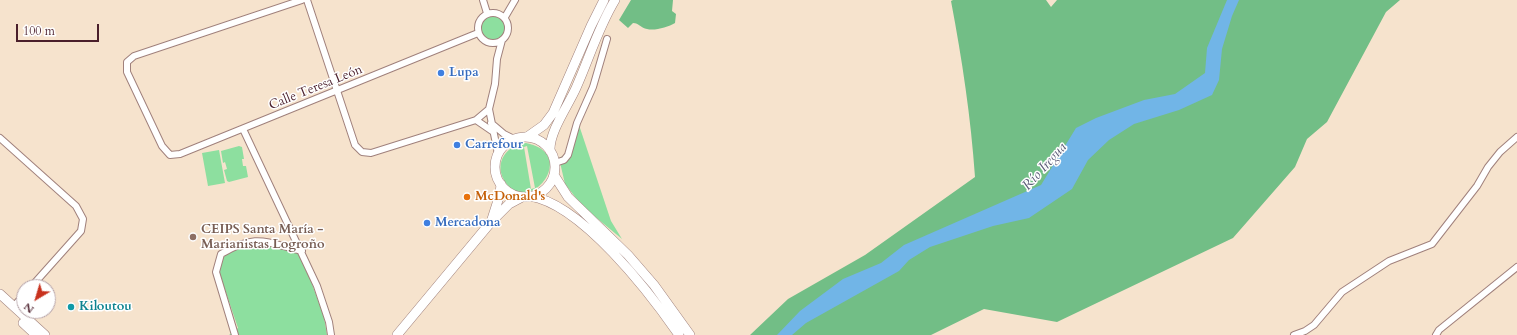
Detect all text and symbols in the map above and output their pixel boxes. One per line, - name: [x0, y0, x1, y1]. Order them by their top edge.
- scale bar: [18, 16, 101, 42]
- text: 100 m: [23, 23, 55, 39]
- street label: Calle Teresa León: [267, 62, 365, 114]
- place label: Lupa: [449, 65, 479, 81]
- marker: Lupa: [436, 68, 446, 78]
- place label: Carrefour: [465, 137, 523, 153]
- marker: Carrefour: [452, 140, 462, 150]
- water label: Río Iregua: [1019, 140, 1071, 194]
- place label: McDonald's: [475, 189, 545, 205]
- marker: McDonald's: [462, 192, 472, 202]
- place label: Mercadona: [435, 215, 500, 231]
- marker: Mercadona: [422, 218, 432, 228]
- place label: CEIPS Santa María - Marianistas Logroño: [201, 222, 325, 253]
- marker: CEIPS Santa María - Marianistas Logroño: [188, 232, 198, 242]
- north arrow: [16, 279, 56, 319]
- text: N: [21, 299, 37, 317]
- place label: Kiloutou: [79, 299, 132, 315]
- marker: Kiloutou: [66, 302, 76, 312]

